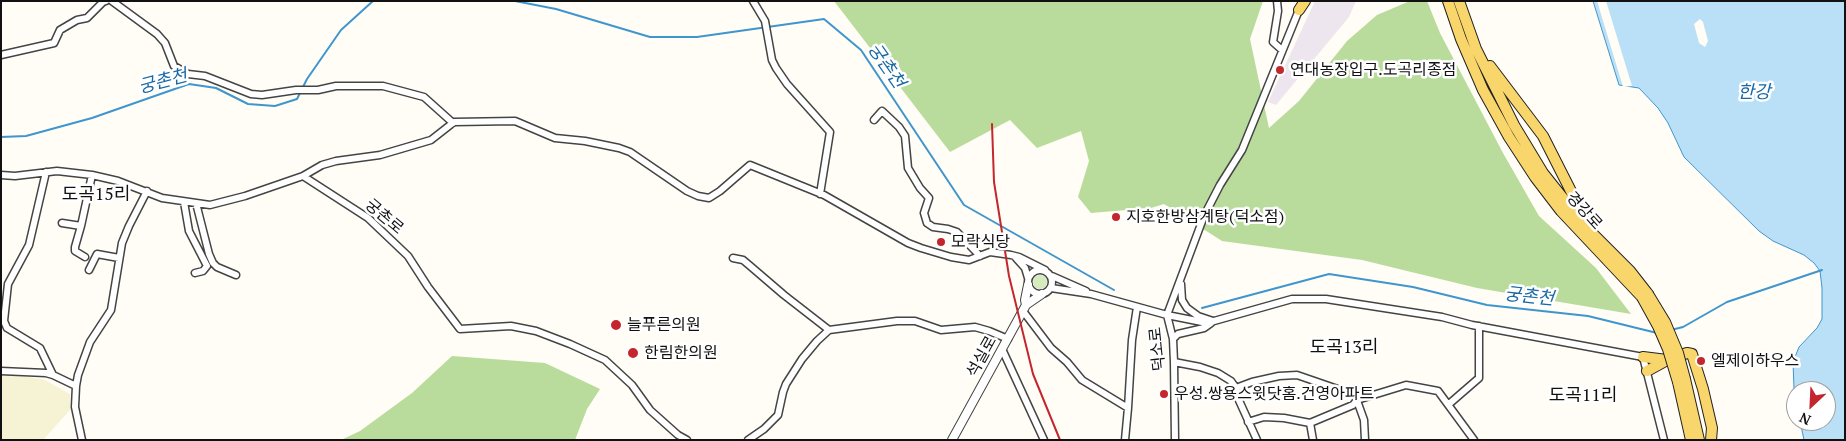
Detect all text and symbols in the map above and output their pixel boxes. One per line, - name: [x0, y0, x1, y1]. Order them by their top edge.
- water label: 궁촌천: [863, 39, 909, 93]
- place label: 연대농장입구.도곡리종점: [1290, 60, 1456, 80]
- marker: 연대농장입구.도곡리종점: [1274, 64, 1286, 76]
- water label: 궁촌천: [136, 65, 190, 99]
- water label: 한강: [1737, 82, 1771, 104]
- district label: 도곡15리: [62, 184, 130, 206]
- street label: 경강로: [1562, 188, 1606, 234]
- street label: 궁촌로: [361, 195, 407, 239]
- place label: 지호한방삼계탕(덕소점): [1126, 207, 1284, 227]
- marker: 지호한방삼계탕(덕소점): [1110, 211, 1122, 223]
- place label: 모락식당: [951, 232, 1010, 252]
- marker: 모락식당: [935, 236, 947, 248]
- water label: 궁촌천: [1503, 284, 1555, 310]
- place label: 늘푸른의원: [627, 315, 701, 335]
- marker: 늘푸른의원: [609, 318, 623, 332]
- street label: 덕소로: [1146, 326, 1170, 372]
- street label: 석실로: [963, 333, 1001, 381]
- district label: 도곡13리: [1310, 337, 1378, 359]
- place label: 한림한의원: [644, 343, 718, 363]
- marker: 한림한의원: [626, 346, 640, 360]
- place label: 엘제이하우스: [1711, 351, 1799, 371]
- marker: 엘제이하우스: [1695, 355, 1707, 367]
- north arrow: [1786, 381, 1836, 431]
- place label: 우성.쌍용스윗닷홈.건영아파트: [1174, 384, 1374, 404]
- district label: 도곡11리: [1549, 385, 1617, 407]
- marker: 우성.쌍용스윗닷홈.건영아파트: [1158, 388, 1170, 400]
- text: N: [1796, 408, 1814, 430]

